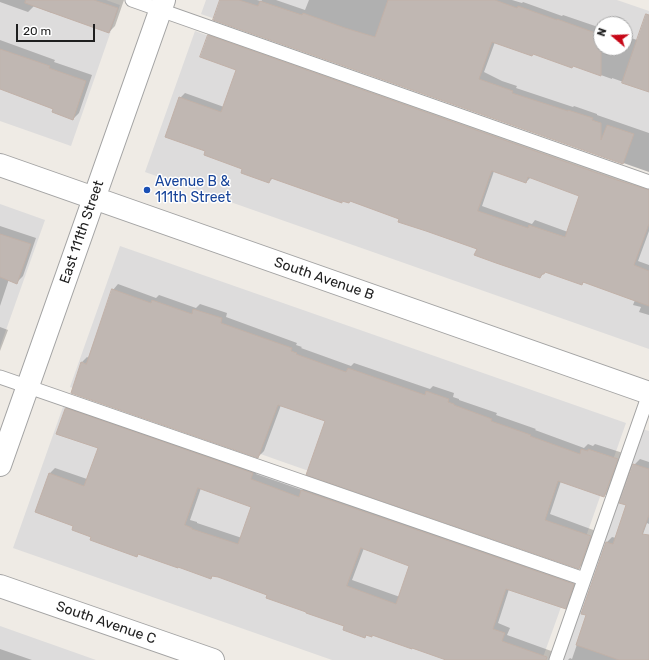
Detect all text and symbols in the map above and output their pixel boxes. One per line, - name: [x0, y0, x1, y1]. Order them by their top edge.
- scale bar: [18, 16, 97, 42]
- north arrow: [593, 16, 633, 56]
- text: 20 m: [23, 24, 51, 38]
- text: N: [595, 26, 610, 38]
- place label: Avenue B & 111th Street: [155, 174, 231, 206]
- street label: East 111th Street: [56, 178, 108, 286]
- marker: Avenue B & 111th Street: [142, 185, 152, 195]
- street label: South Avenue B: [272, 254, 376, 304]
- street label: South Avenue C: [54, 598, 158, 648]

